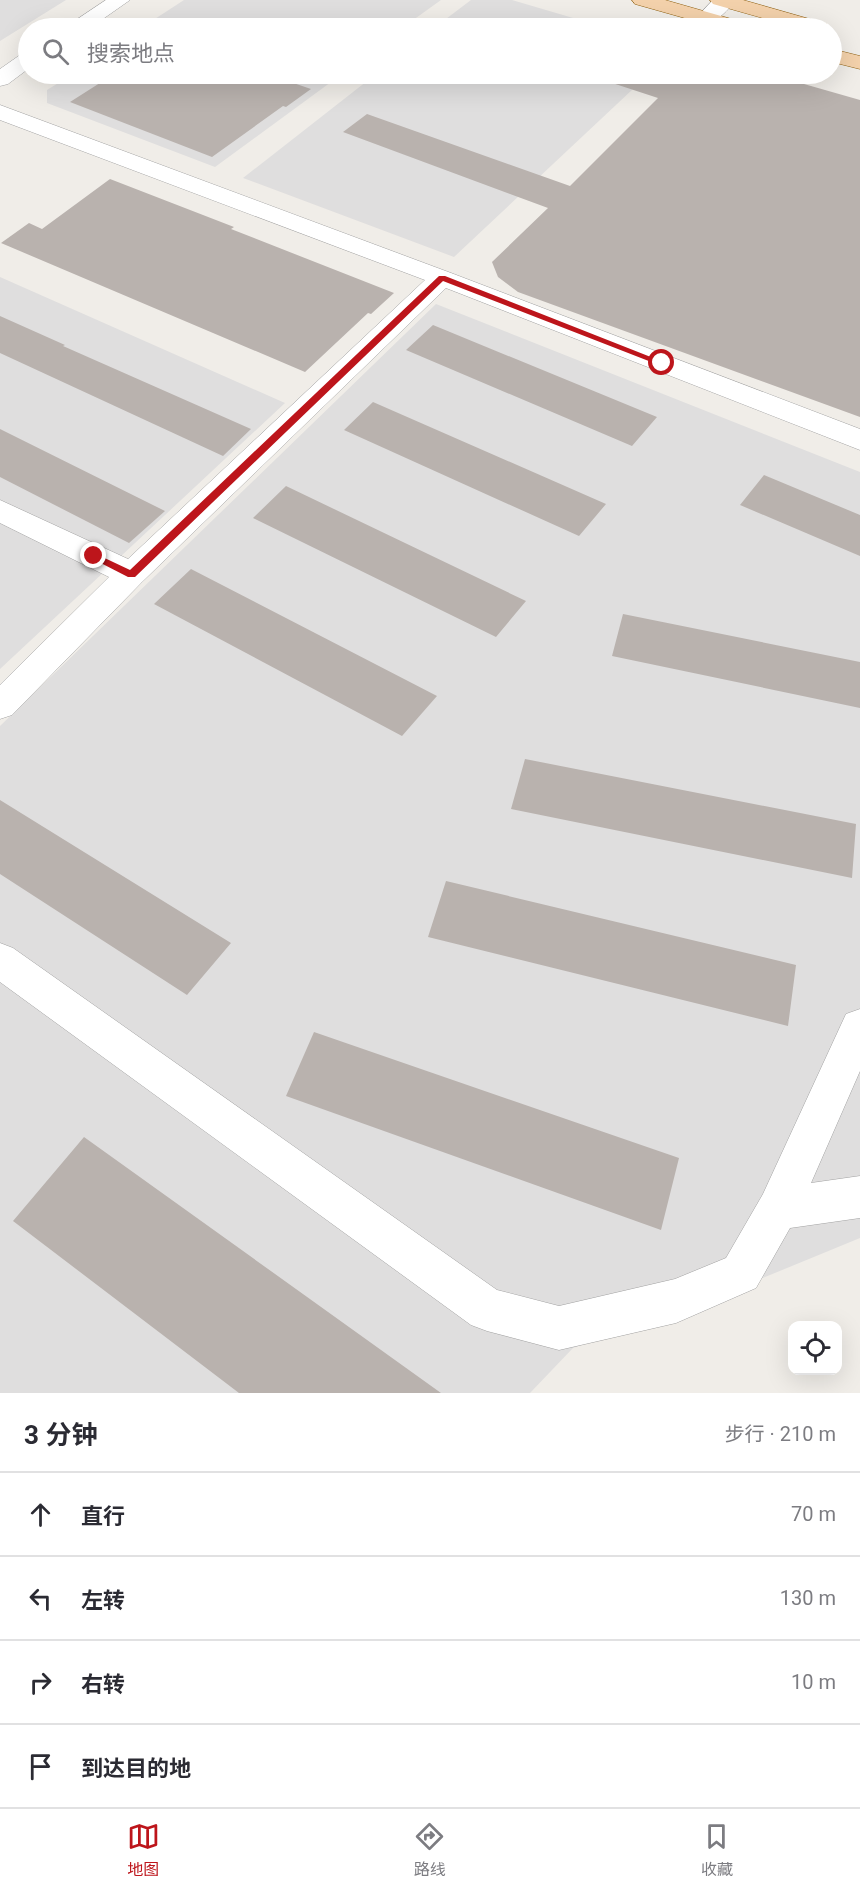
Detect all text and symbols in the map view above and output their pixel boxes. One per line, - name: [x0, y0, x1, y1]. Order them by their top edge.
- search box: [18, 18, 842, 84]
- icon: search: [39, 35, 72, 68]
- text: 搜索地点: [87, 41, 175, 66]
- route start: [648, 349, 674, 375]
- route end: [80, 542, 106, 568]
- map controls: [788, 1321, 842, 1375]
- button: locate: [788, 1321, 842, 1375]
- text: 3 分钟: [24, 1420, 97, 1450]
- text: 步行 · 210 m: [725, 1422, 836, 1446]
- icon: ahead: [24, 1498, 57, 1531]
- text: 70 m: [791, 1502, 836, 1526]
- text: 直行: [81, 1504, 125, 1529]
- icon: left: [24, 1582, 57, 1615]
- text: 130 m: [780, 1586, 836, 1610]
- text: 左转: [81, 1588, 125, 1613]
- icon: right: [24, 1666, 57, 1699]
- text: 10 m: [791, 1670, 836, 1694]
- text: 右转: [81, 1672, 125, 1697]
- icon: arrive: [24, 1750, 57, 1783]
- text: 到达目的地: [81, 1756, 191, 1781]
- tab: 地图: [127, 1820, 160, 1880]
- tab: 路线: [413, 1820, 446, 1880]
- tab: 收藏: [700, 1820, 733, 1880]

